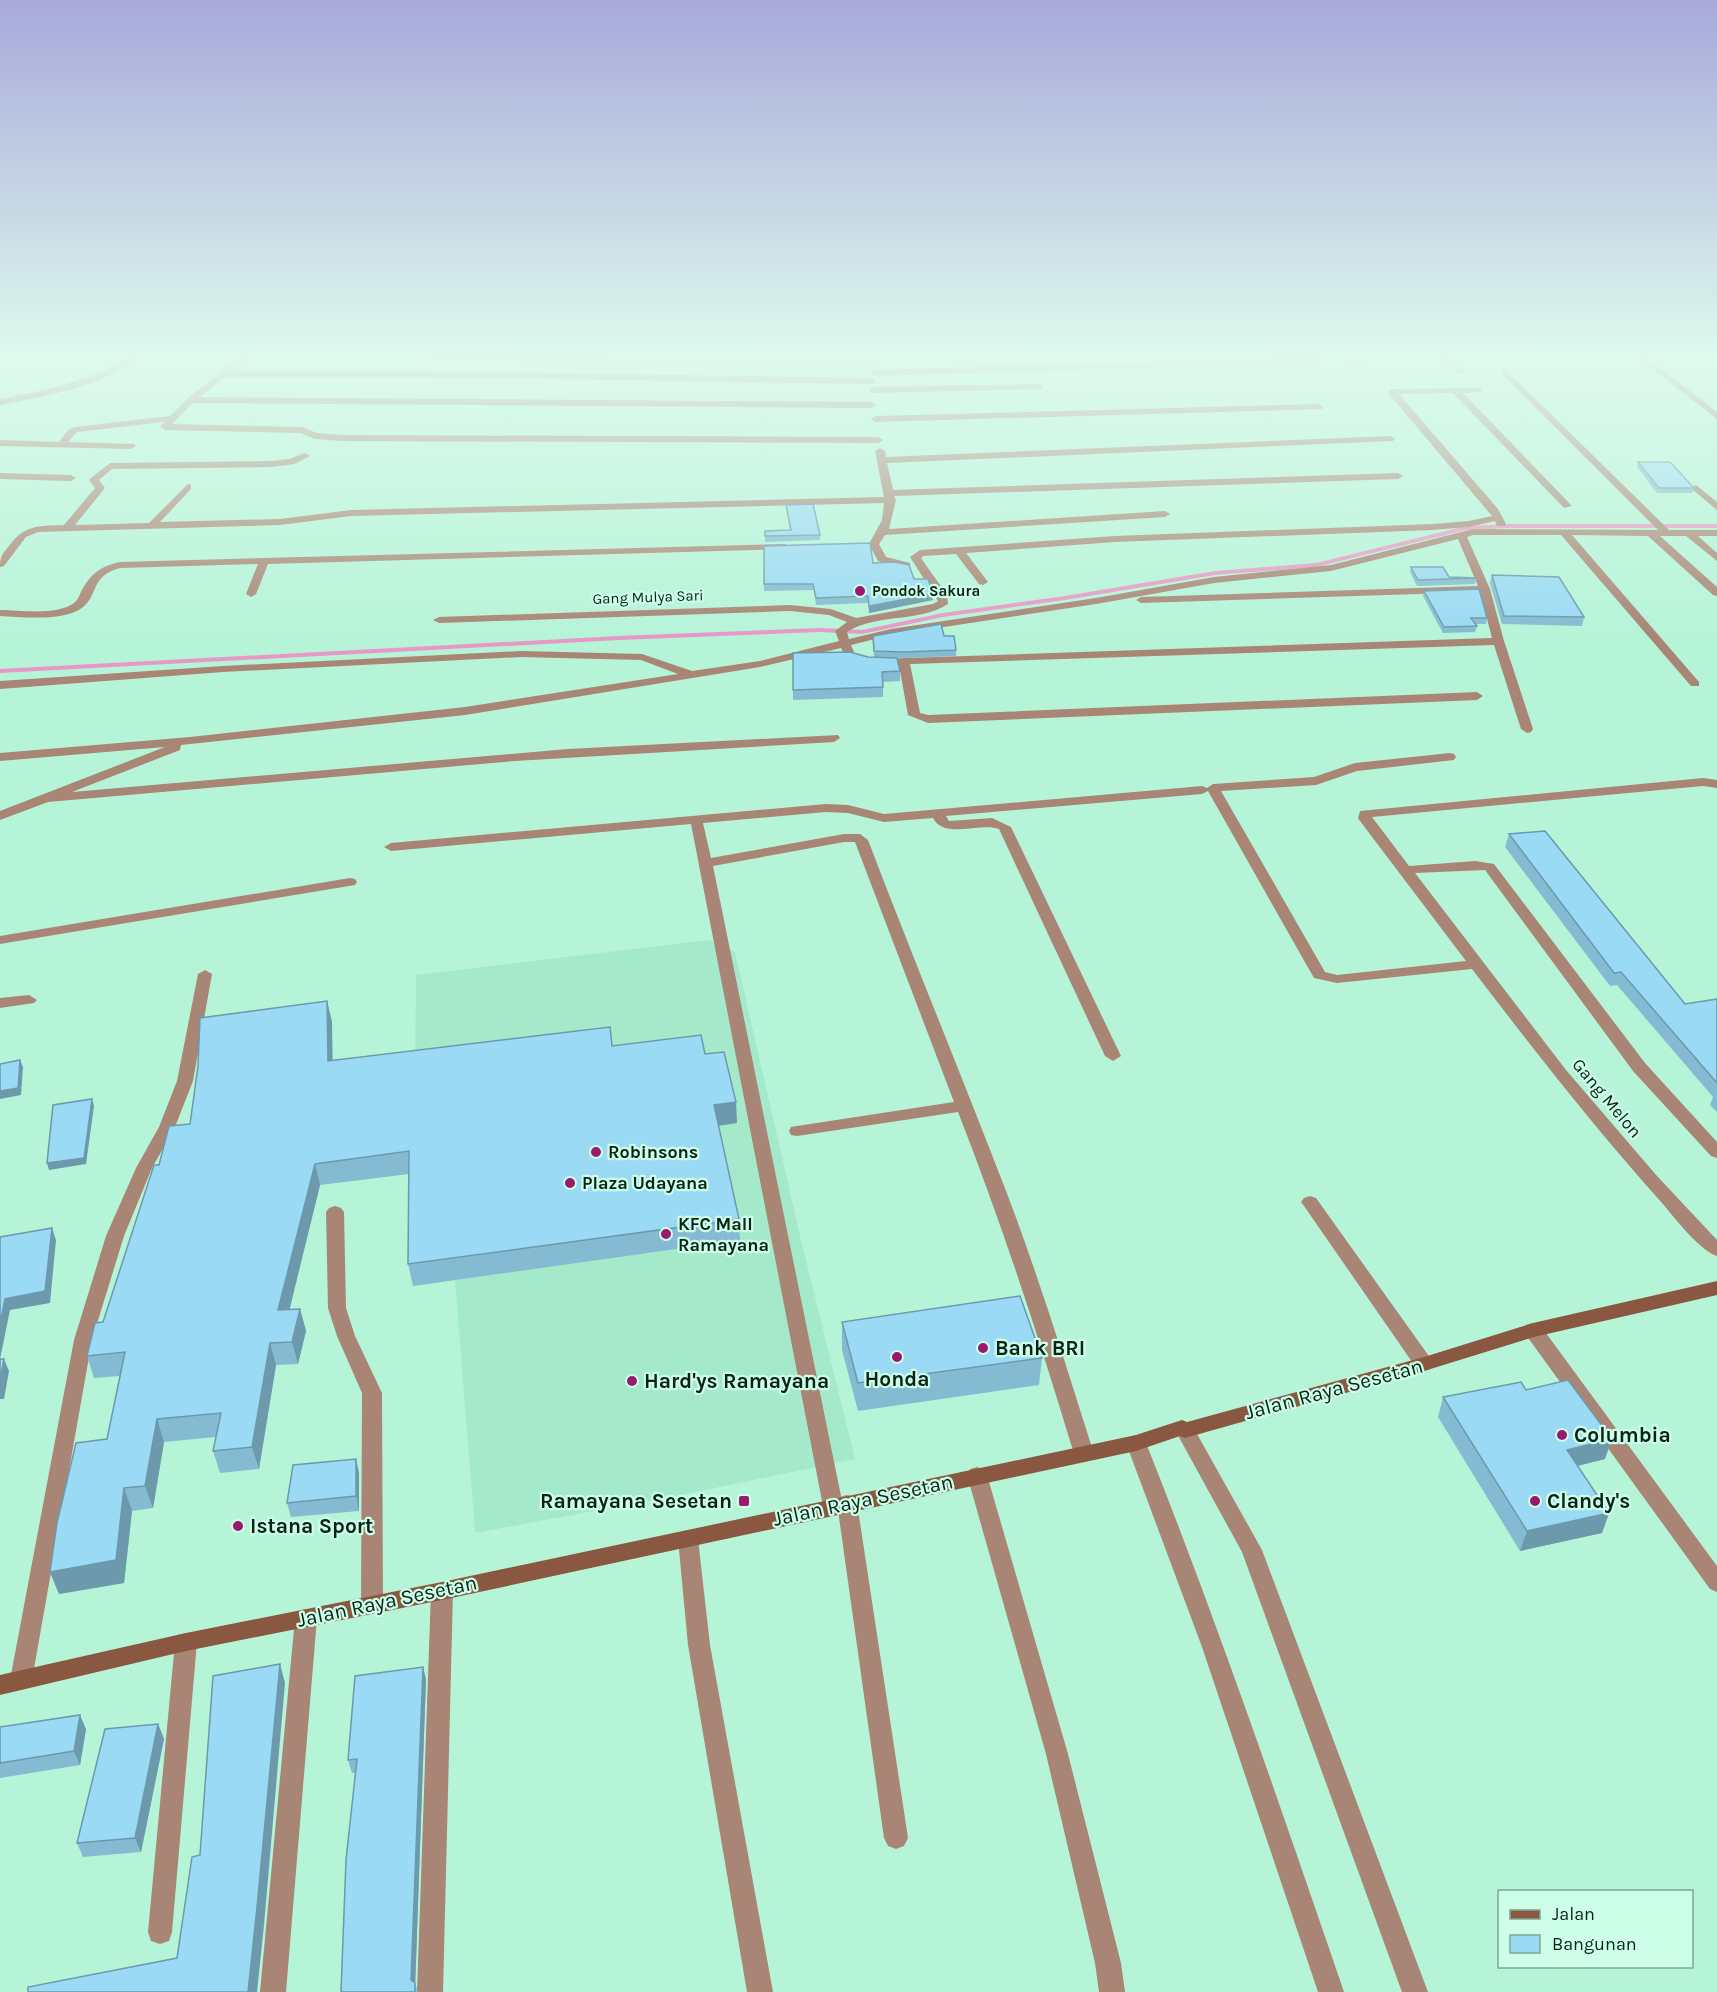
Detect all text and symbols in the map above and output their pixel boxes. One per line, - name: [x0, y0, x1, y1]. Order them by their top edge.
- place label: Pondok Sakura: [872, 582, 980, 600]
- marker: Pondok Sakura: [853, 584, 867, 598]
- street label: Gang Mulya Sari: [592, 586, 704, 608]
- street label: Gang Melon: [1567, 1054, 1647, 1142]
- place label: Robinsons: [608, 1141, 698, 1163]
- marker: Robinsons: [589, 1145, 603, 1159]
- place label: Plaza Udayana: [582, 1172, 708, 1194]
- marker: Plaza Udayana: [563, 1176, 577, 1190]
- place label: KFC Mall Ramayana: [678, 1213, 769, 1256]
- marker: KFC Mall Ramayana: [659, 1227, 673, 1241]
- place label: Bank BRI: [995, 1336, 1085, 1360]
- marker: Bank BRI: [976, 1341, 990, 1355]
- marker: Honda: [890, 1350, 904, 1364]
- street label: Jalan Raya Sesetan: [1242, 1354, 1426, 1424]
- place label: Honda: [865, 1367, 929, 1391]
- place label: Hard'ys Ramayana: [644, 1369, 829, 1393]
- marker: Hard'ys Ramayana: [625, 1374, 639, 1388]
- place label: Columbia: [1574, 1423, 1671, 1447]
- marker: Columbia: [1555, 1428, 1569, 1442]
- street label: Jalan Raya Sesetan: [771, 1469, 955, 1531]
- place label: Ramayana Sesetan: [540, 1489, 732, 1513]
- place label: Clandy's: [1547, 1489, 1630, 1513]
- marker: Ramayana Sesetan: [737, 1494, 751, 1508]
- marker: Clandy's: [1528, 1494, 1542, 1508]
- place label: Istana Sport: [250, 1514, 373, 1538]
- marker: Istana Sport: [231, 1519, 245, 1533]
- street label: Jalan Raya Sesetan: [295, 1570, 479, 1632]
- legend: [1498, 1890, 1693, 1968]
- text: Jalan: [1552, 1903, 1595, 1925]
- text: Bangunan: [1552, 1933, 1637, 1955]

